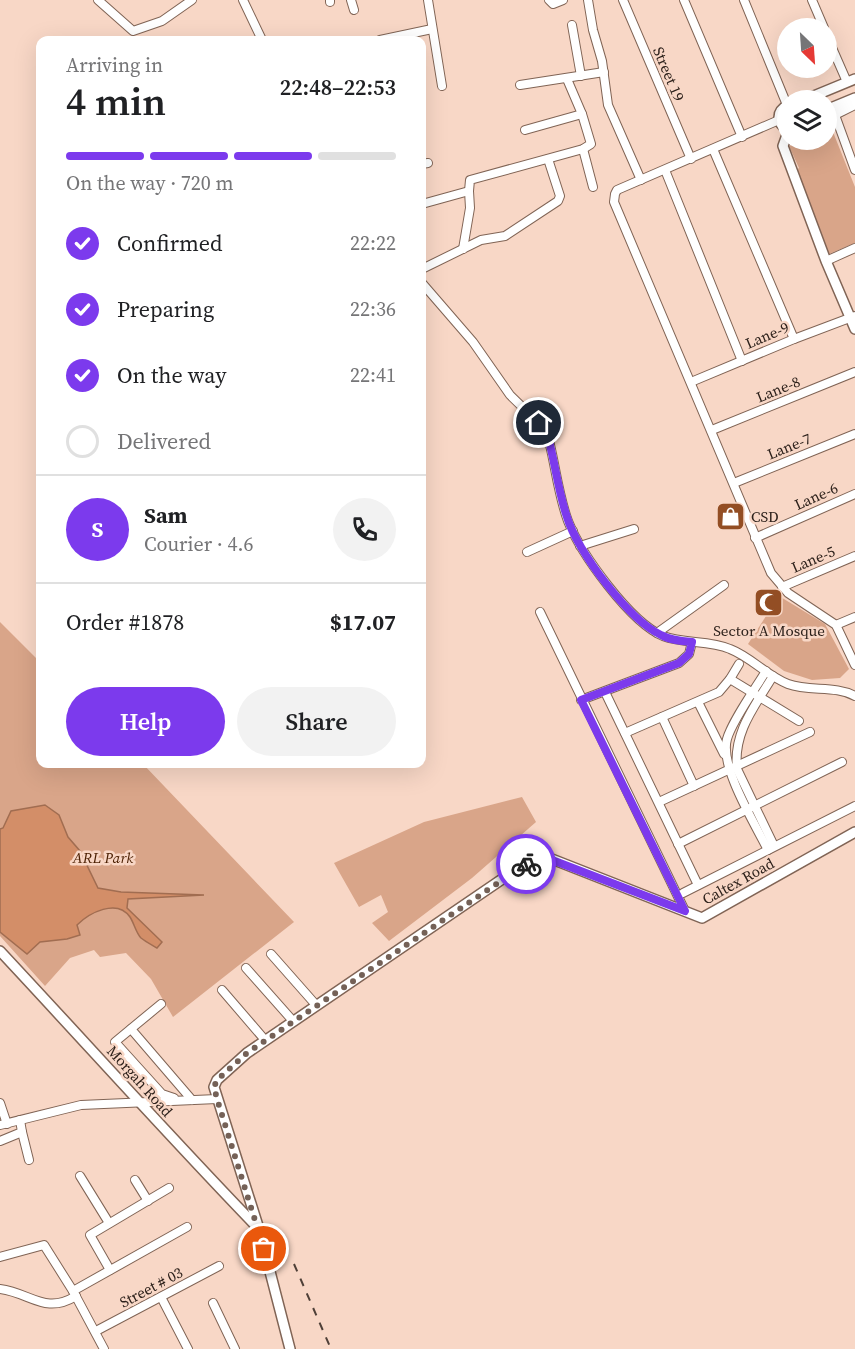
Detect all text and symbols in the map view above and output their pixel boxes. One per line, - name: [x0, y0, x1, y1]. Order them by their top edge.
- north arrow: [777, 18, 837, 78]
- map controls: [777, 18, 837, 150]
- street label: Street 19: [648, 44, 690, 104]
- text: Arriving in: [66, 51, 163, 79]
- text: 22:48–22:53: [280, 72, 396, 102]
- text: 4 min: [66, 75, 166, 128]
- button: layers: [777, 90, 837, 150]
- text: On the way · 720 m: [66, 169, 233, 197]
- icon: check: [66, 227, 99, 260]
- text: Confirmed: [117, 228, 222, 258]
- text: 22:22: [350, 229, 396, 257]
- icon: check: [66, 293, 99, 326]
- text: Preparing: [117, 294, 214, 324]
- text: 22:36: [350, 295, 396, 323]
- street label: Lane-9: [742, 316, 792, 354]
- icon: check: [66, 359, 99, 392]
- text: On the way: [117, 360, 226, 390]
- text: 22:41: [350, 361, 396, 389]
- street label: Lane-8: [753, 371, 803, 407]
- pin: [513, 397, 564, 448]
- icon: home: [522, 406, 555, 439]
- text: Delivered: [117, 426, 211, 456]
- street label: Lane-7: [764, 428, 814, 464]
- street label: Lane-6: [791, 477, 841, 515]
- button: phone: [333, 498, 396, 561]
- text: Sam: [144, 500, 188, 530]
- shop icon: CSD: [714, 500, 746, 532]
- place label: CSD: [751, 506, 779, 527]
- text: S: [92, 514, 103, 544]
- text: Courier · 4.6: [144, 530, 253, 558]
- street label: Lane-5: [788, 540, 838, 578]
- mosque icon: Sector A Mosque: [753, 587, 785, 619]
- text: Order #1878: [66, 607, 184, 637]
- text: $17.07: [330, 607, 396, 637]
- place label: Sector A Mosque: [713, 620, 825, 641]
- button: Help: [66, 687, 225, 756]
- button: Share: [237, 687, 396, 756]
- courier: [496, 834, 556, 894]
- park label: ARL Park: [72, 847, 134, 868]
- icon: bike: [510, 848, 543, 881]
- street label: Caltex Road: [698, 852, 778, 909]
- street label: Morgah Road: [102, 1041, 178, 1122]
- pin: [238, 1223, 289, 1274]
- icon: bag: [247, 1232, 280, 1265]
- street label: Street # 03: [116, 1262, 186, 1312]

